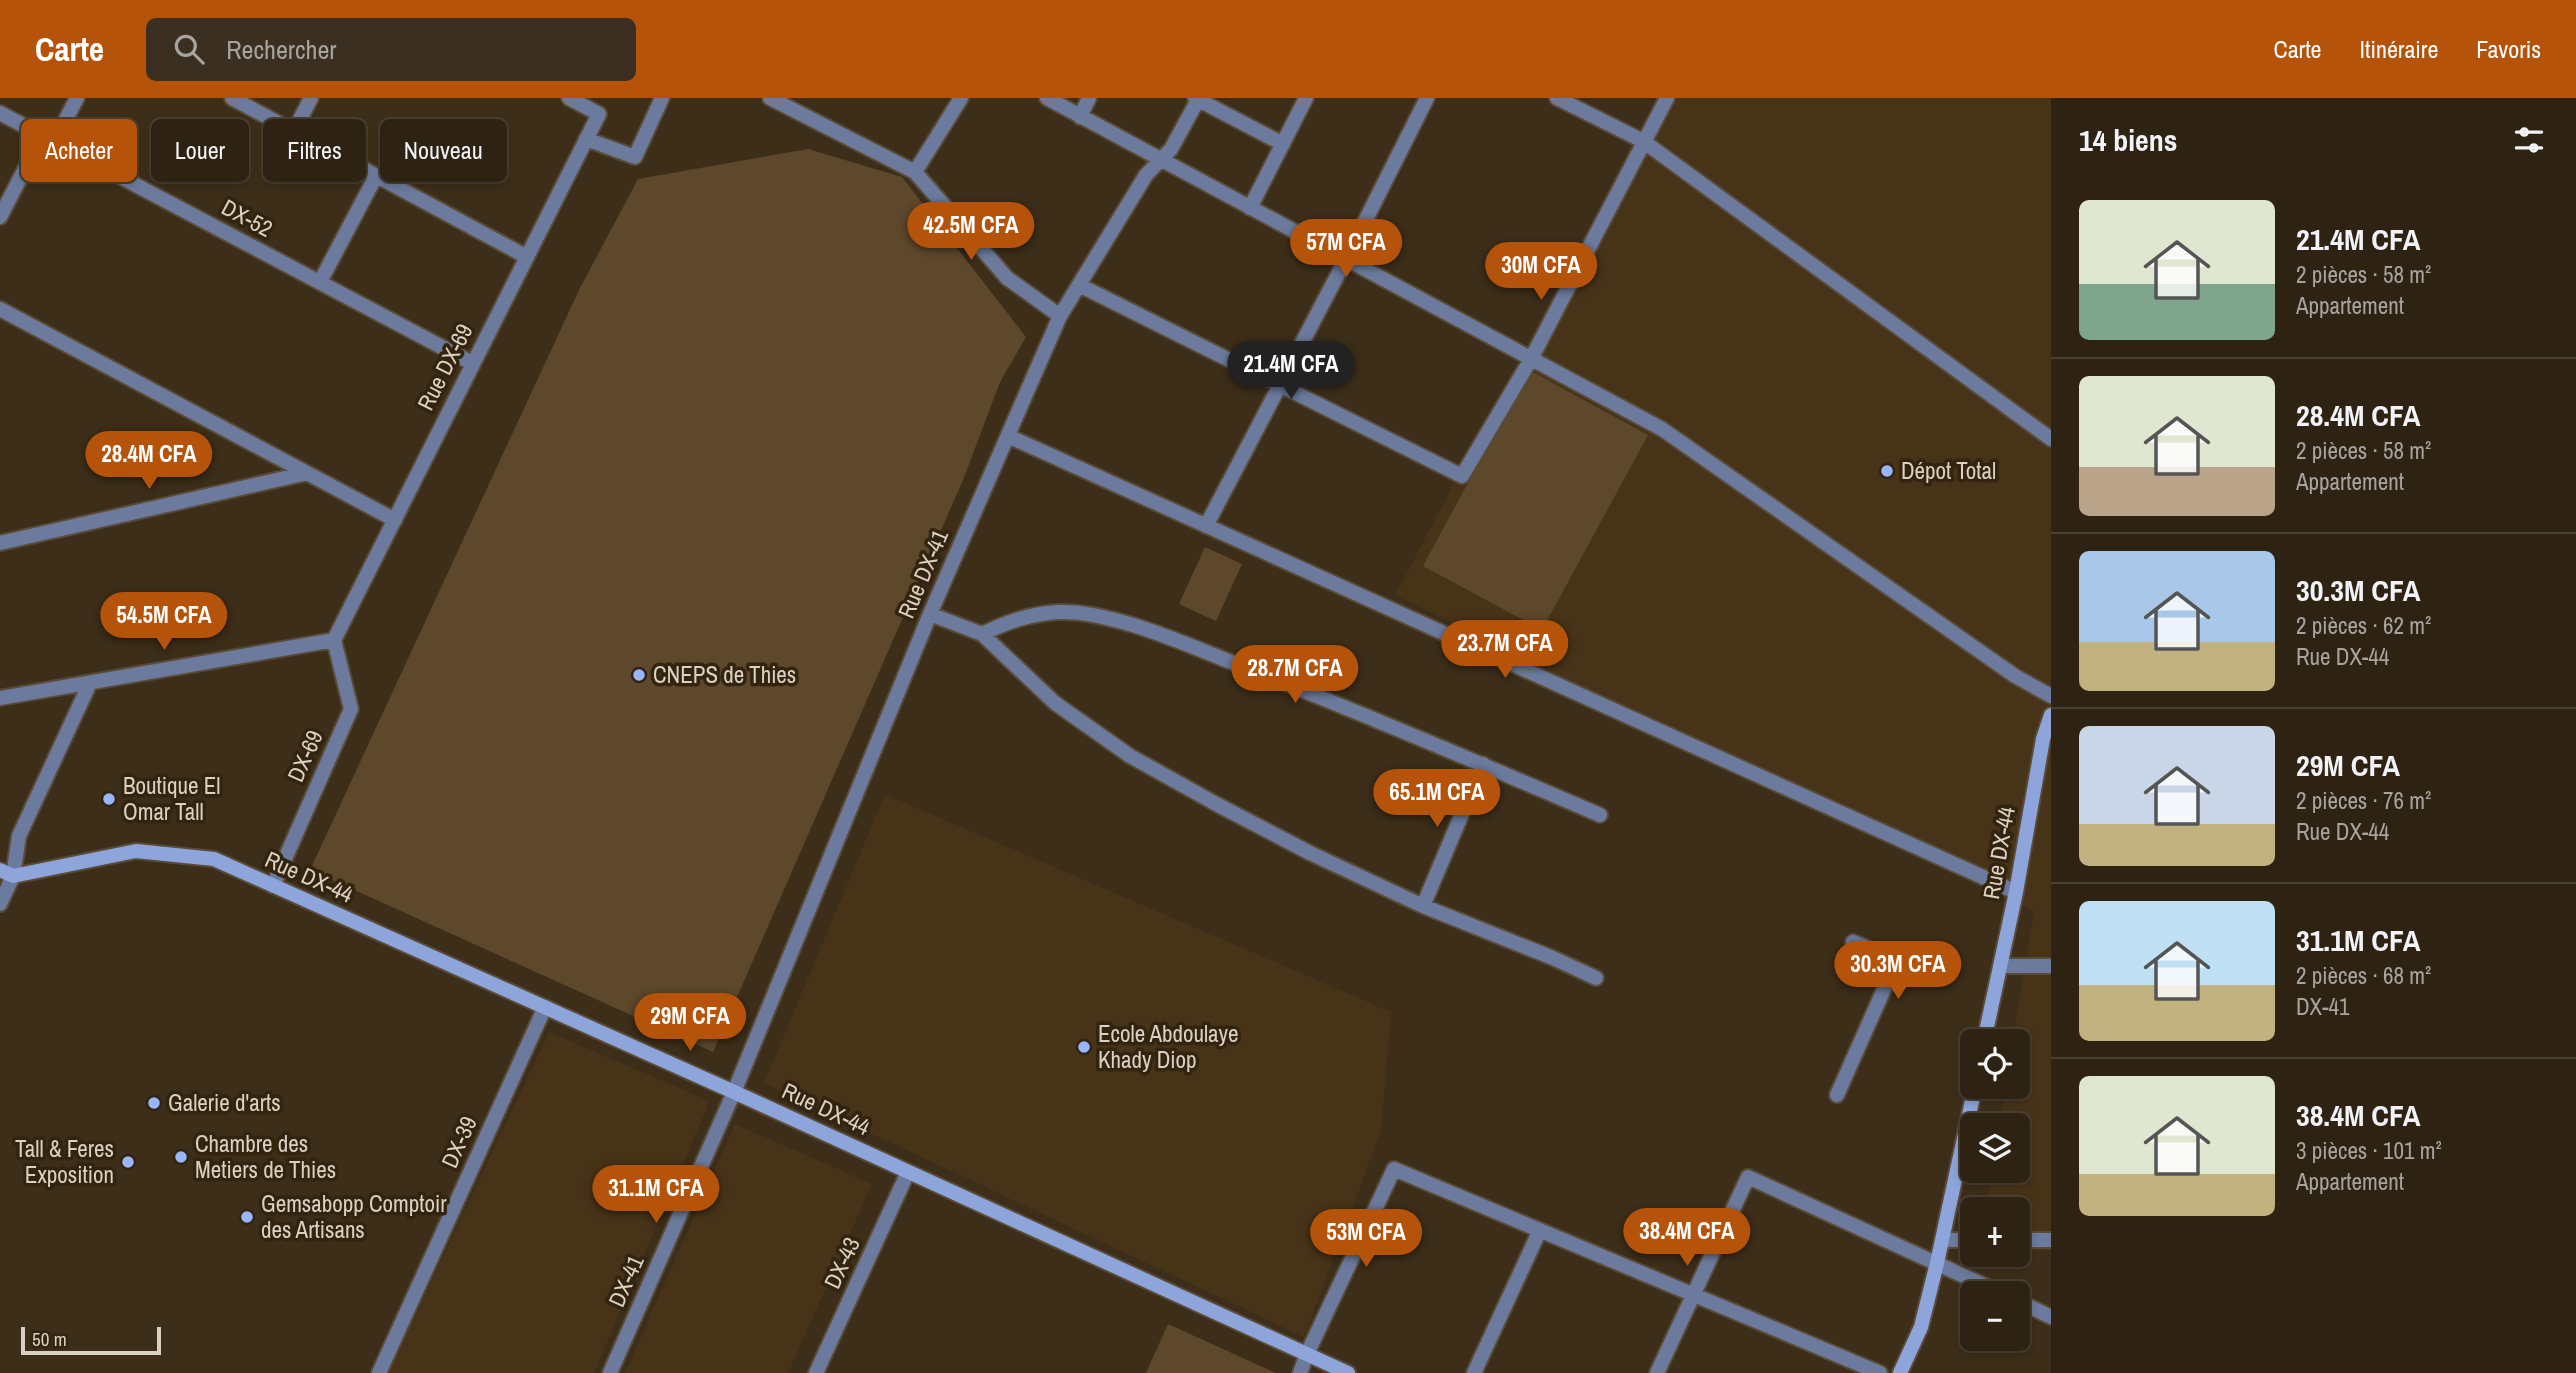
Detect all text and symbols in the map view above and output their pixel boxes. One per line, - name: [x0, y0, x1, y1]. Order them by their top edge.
- search box: [146, 18, 636, 81]
- text: Carte: [35, 27, 104, 71]
- icon: search: [170, 30, 208, 68]
- text: Rechercher: [226, 32, 336, 67]
- text: Carte: [2273, 33, 2322, 65]
- text: Itinéraire: [2360, 33, 2438, 65]
- text: Favoris: [2476, 33, 2541, 65]
- chip: Acheter: [21, 119, 137, 182]
- chip: Louer: [151, 119, 249, 182]
- chip: Filtres: [263, 119, 366, 182]
- chip: Nouveau: [380, 119, 507, 182]
- text: 14 biens: [2079, 120, 2177, 160]
- icon: filters: [2510, 121, 2548, 159]
- street label: DX-52: [216, 191, 278, 244]
- pin: 42.5M CFA: [891, 202, 1051, 262]
- text: 42.5M CFA: [923, 209, 1019, 240]
- text: 21.4M CFA: [2296, 219, 2420, 259]
- pin: 57M CFA: [1281, 220, 1411, 279]
- text: 57M CFA: [1306, 226, 1386, 257]
- icon: home: [2135, 228, 2219, 312]
- pin: 30M CFA: [1476, 242, 1606, 302]
- text: 30M CFA: [1501, 249, 1581, 280]
- text: 2 pièces · 58 m²: [2296, 259, 2431, 290]
- text: Appartement: [2296, 290, 2404, 321]
- street label: Rue DX-69: [410, 318, 480, 415]
- pin: 21.4M CFA: [1211, 342, 1371, 401]
- text: 21.4M CFA: [1243, 348, 1339, 379]
- text: 28.4M CFA: [2296, 395, 2420, 435]
- icon: home: [2135, 404, 2219, 488]
- pin: 28.4M CFA: [69, 432, 229, 491]
- text: 2 pièces · 58 m²: [2296, 435, 2431, 466]
- text: 28.4M CFA: [101, 438, 197, 469]
- place label: Dépot Total: [1901, 455, 1996, 486]
- marker: Dépot Total: [1879, 463, 1895, 479]
- text: Appartement: [2296, 466, 2404, 497]
- street label: Rue DX-41: [890, 524, 955, 623]
- text: 30.3M CFA: [2296, 570, 2420, 610]
- icon: home: [2135, 579, 2219, 663]
- pin: 54.5M CFA: [84, 592, 244, 652]
- text: 54.5M CFA: [116, 599, 212, 630]
- text: 2 pièces · 62 m²: [2296, 610, 2431, 641]
- pin: 23.7M CFA: [1425, 620, 1585, 680]
- text: 23.7M CFA: [1457, 627, 1553, 658]
- text: Rue DX-44: [2296, 641, 2389, 672]
- pin: 28.7M CFA: [1215, 646, 1375, 705]
- text: 28.7M CFA: [1247, 652, 1343, 683]
- place label: CNEPS de Thies: [653, 659, 796, 690]
- marker: CNEPS de Thies: [631, 667, 647, 683]
- street label: DX-69: [280, 725, 330, 787]
- text: 29M CFA: [2296, 745, 2400, 785]
- icon: home: [2135, 754, 2219, 838]
- place label: Boutique El Omar Tall: [123, 770, 221, 827]
- pin: 65.1M CFA: [1357, 770, 1517, 829]
- text: 65.1M CFA: [1389, 776, 1485, 807]
- text: 2 pièces · 76 m²: [2296, 785, 2431, 816]
- marker: Boutique El Omar Tall: [101, 791, 117, 807]
- street label: Rue DX-44: [1975, 804, 2022, 902]
- text: Rue DX-44: [2296, 816, 2389, 847]
- street label: Rue DX-44: [260, 843, 359, 910]
- text: 31.1M CFA: [2296, 920, 2420, 960]
- icon: home: [2135, 929, 2219, 1013]
- pin: 30.3M CFA: [1818, 942, 1978, 1001]
- text: 30.3M CFA: [1850, 948, 1946, 979]
- text: 2 pièces · 68 m²: [2296, 960, 2431, 991]
- text: DX-41: [2296, 991, 2349, 1022]
- pin: 29M CFA: [625, 993, 755, 1053]
- text: 29M CFA: [650, 1000, 730, 1031]
- place label: Ecole Abdoulaye Khady Diop: [1098, 1018, 1239, 1075]
- map controls: [1960, 1029, 2030, 1351]
- button: locate: [1960, 1029, 2030, 1099]
- marker: Ecole Abdoulaye Khady Diop: [1076, 1039, 1092, 1055]
- street label: Rue DX-44: [777, 1075, 875, 1143]
- place label: Galerie d'arts: [168, 1087, 281, 1118]
- marker: Galerie d'arts: [146, 1095, 162, 1111]
- text: 38.4M CFA: [2296, 1095, 2420, 1135]
- icon: home: [2135, 1104, 2219, 1188]
- street label: DX-39: [434, 1111, 484, 1173]
- button: layers: [1960, 1113, 2030, 1183]
- place label: Chambre des Metiers de Thies: [195, 1128, 336, 1185]
- place label: Tall & Feres Exposition: [15, 1133, 114, 1190]
- text: 3 pièces · 101 m²: [2296, 1135, 2442, 1166]
- marker: Chambre des Metiers de Thies: [173, 1149, 189, 1165]
- marker: Tall & Feres Exposition: [120, 1154, 136, 1170]
- pin: 31.1M CFA: [576, 1166, 736, 1225]
- text: Appartement: [2296, 1166, 2404, 1197]
- text: 31.1M CFA: [608, 1172, 704, 1203]
- place label: Gemsabopp Comptoir des Artisans: [261, 1188, 447, 1245]
- button: +: [1960, 1197, 2030, 1267]
- pin: 38.4M CFA: [1607, 1208, 1767, 1268]
- marker: Gemsabopp Comptoir des Artisans: [239, 1209, 255, 1225]
- pin: 53M CFA: [1301, 1210, 1431, 1269]
- text: 38.4M CFA: [1639, 1215, 1735, 1246]
- text: 53M CFA: [1326, 1216, 1406, 1247]
- street label: DX-43: [816, 1232, 867, 1294]
- street label: DX-41: [601, 1250, 651, 1312]
- button: −: [1960, 1281, 2030, 1351]
- scale bar: [21, 1324, 161, 1356]
- text: 50 m: [32, 1326, 67, 1352]

